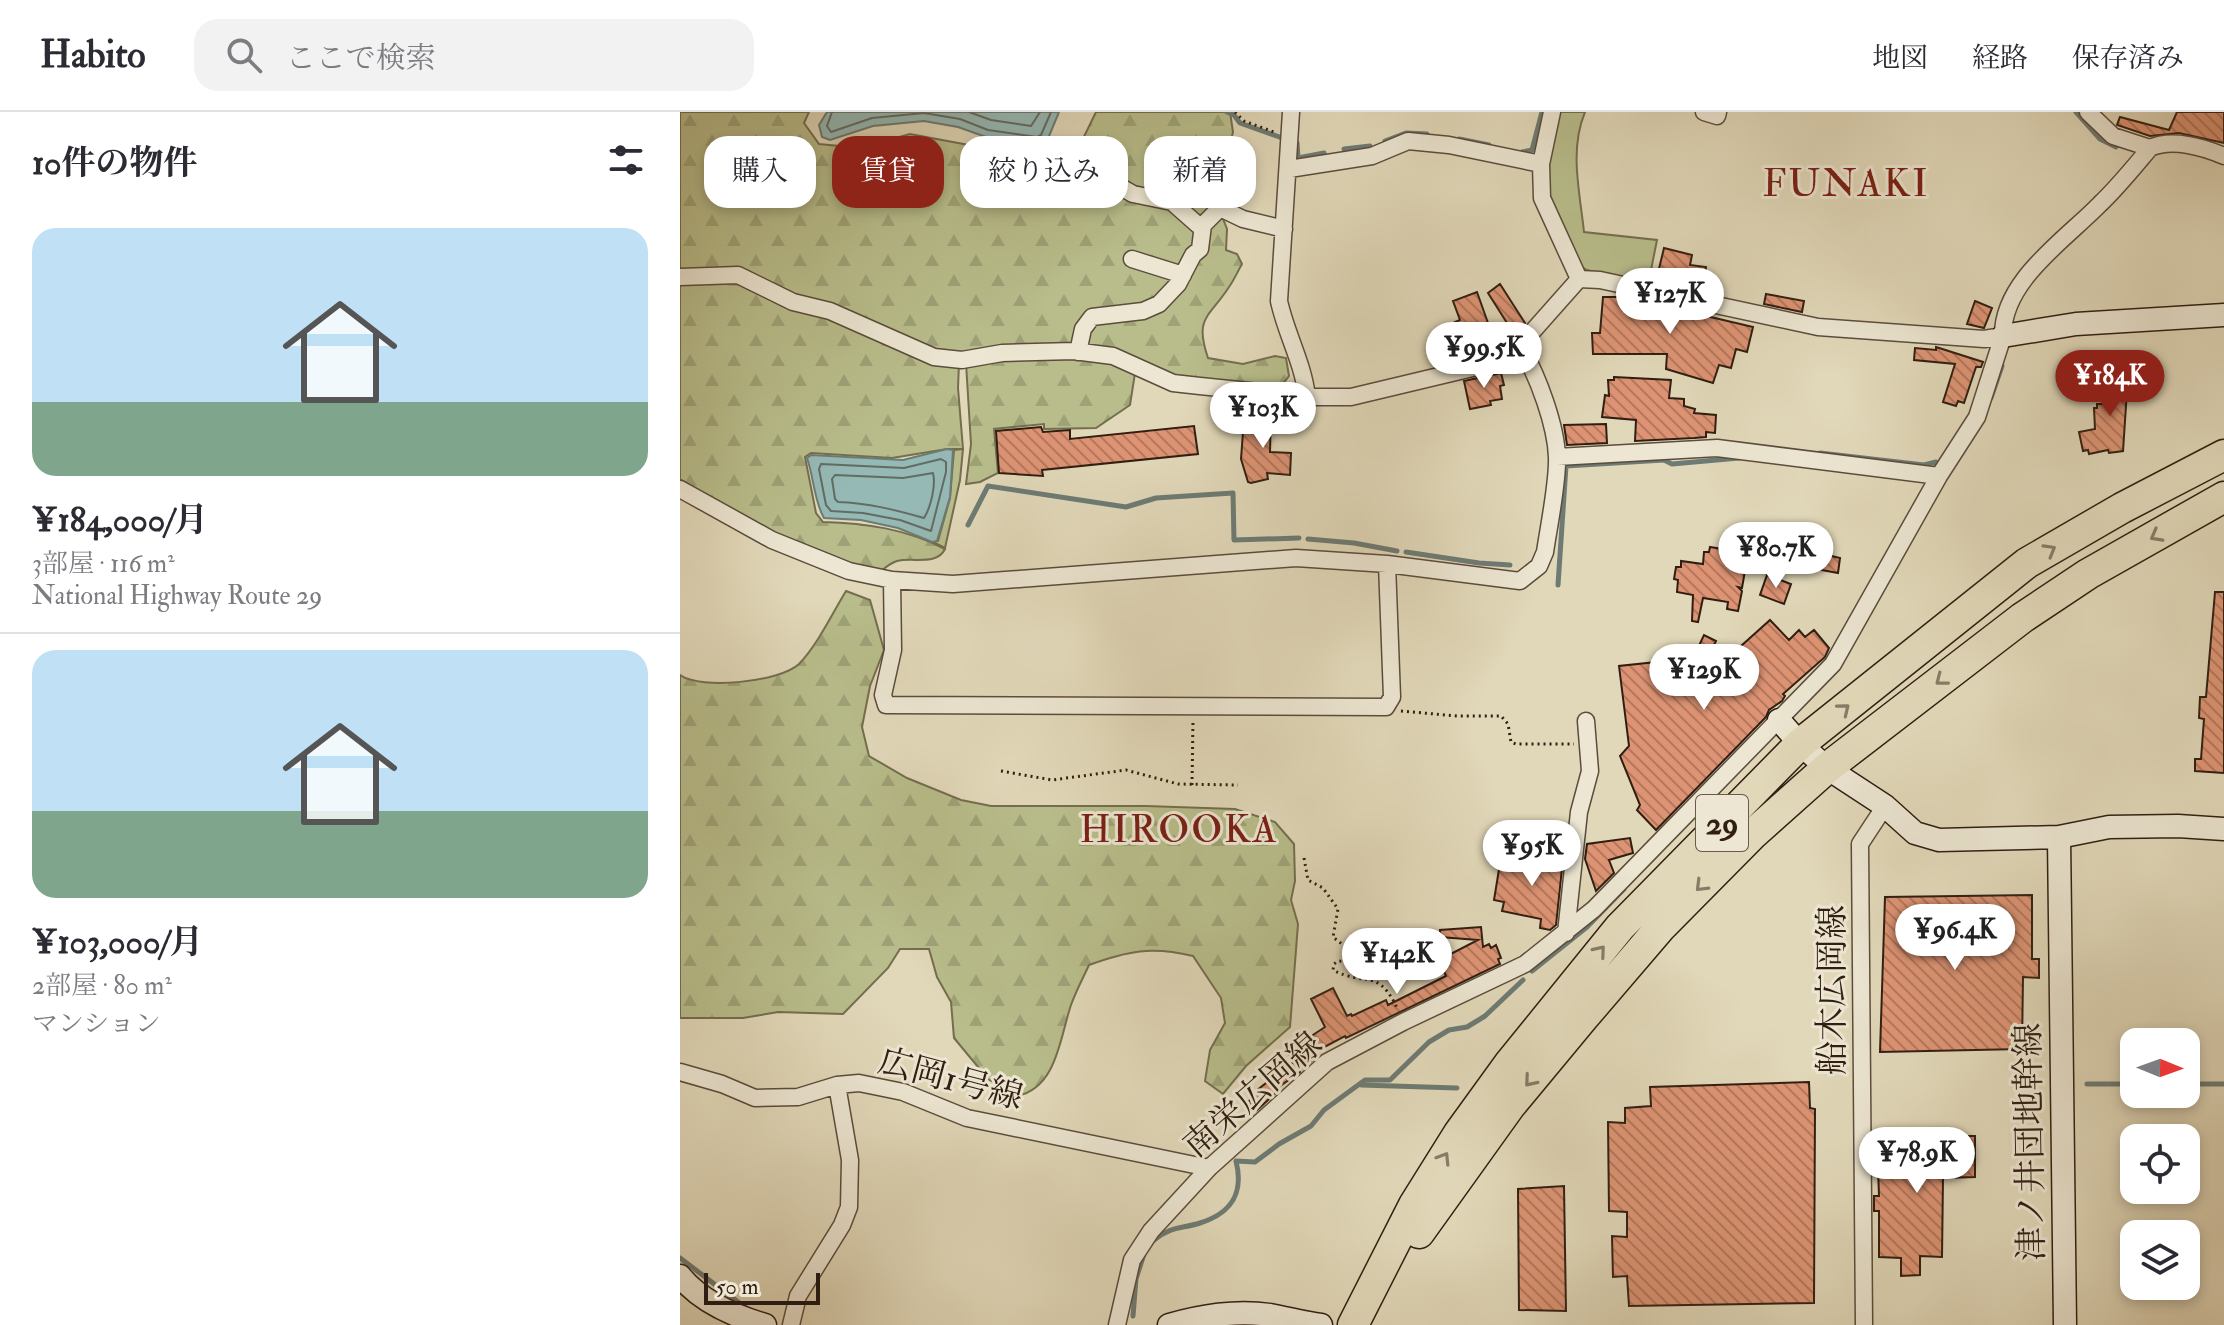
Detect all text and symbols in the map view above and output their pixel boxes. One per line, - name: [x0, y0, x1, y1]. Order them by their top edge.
- search box: [194, 19, 754, 91]
- text: Habito: [40, 31, 146, 79]
- icon: search: [222, 33, 266, 77]
- text: ここで検索: [286, 40, 436, 77]
- text: 地図: [1872, 41, 1928, 76]
- text: 経路: [1972, 41, 2028, 76]
- text: 保存済み: [2072, 41, 2184, 76]
- chip: 購入: [704, 136, 816, 208]
- chip: 賃貸: [832, 136, 944, 208]
- chip: 絞り込み: [960, 136, 1128, 208]
- chip: 新着: [1144, 136, 1256, 208]
- icon: filters: [604, 138, 648, 182]
- text: 10件の物件: [32, 142, 197, 185]
- district label: FUNAKI: [1762, 160, 1930, 208]
- pin: ¥127K: [1614, 268, 1726, 336]
- text: ¥127K: [1634, 278, 1706, 310]
- icon: home: [268, 280, 412, 424]
- pin: ¥99.5K: [1419, 322, 1549, 390]
- text: ¥99.5K: [1444, 332, 1524, 364]
- pin: ¥184K: [2054, 350, 2166, 418]
- text: ¥184K: [2073, 360, 2147, 392]
- pin: ¥103K: [1207, 382, 1319, 450]
- text: ¥103K: [1228, 392, 1298, 424]
- text: ¥184,000/月: [32, 499, 208, 542]
- pin: ¥80.7K: [1711, 522, 1841, 590]
- one-way arrow: [2150, 526, 2165, 542]
- text: ¥80.7K: [1736, 532, 1816, 564]
- one-way arrow: [2041, 544, 2056, 560]
- text: 3部屋 · 116 m²: [32, 548, 175, 580]
- text: National Highway Route 29: [32, 580, 322, 612]
- pin: ¥129K: [1648, 644, 1760, 712]
- text: ¥129K: [1667, 654, 1741, 686]
- one-way arrow: [1935, 671, 1950, 685]
- icon: home: [268, 702, 412, 846]
- one-way arrow: [1835, 704, 1850, 718]
- road number: 29: [1696, 795, 1748, 851]
- district label: HIROOKA: [1079, 806, 1279, 854]
- pin: ¥95K: [1485, 820, 1579, 888]
- text: ¥95K: [1501, 830, 1563, 862]
- one-way arrow: [1696, 877, 1710, 891]
- pin: ¥96.4K: [1890, 904, 2020, 972]
- street label: 船木広岡線: [1811, 905, 1854, 1075]
- text: ¥96.4K: [1913, 914, 1997, 946]
- text: ¥103,000/月: [32, 921, 203, 964]
- pin: ¥142K: [1341, 928, 1453, 996]
- text: ¥142K: [1360, 938, 1434, 970]
- one-way arrow: [1590, 946, 1605, 960]
- text: 2部屋 · 80 m²: [32, 970, 172, 1002]
- text: マンション: [32, 1008, 161, 1040]
- street label: 南栄広岡線: [1175, 1023, 1331, 1167]
- street label: 津ノ井団地幹線: [2007, 1023, 2054, 1261]
- north arrow: [2120, 1028, 2200, 1108]
- map controls: [2120, 1028, 2200, 1300]
- street label: 広岡1号線: [874, 1040, 1028, 1119]
- one-way arrow: [1525, 1072, 1540, 1087]
- button: locate: [2120, 1124, 2200, 1204]
- pin: ¥78.9K: [1852, 1127, 1982, 1195]
- text: ¥78.9K: [1877, 1137, 1957, 1169]
- one-way arrow: [1434, 1152, 1449, 1167]
- button: layers: [2120, 1220, 2200, 1300]
- scale bar: [704, 1269, 820, 1305]
- text: 50 m: [716, 1273, 758, 1301]

